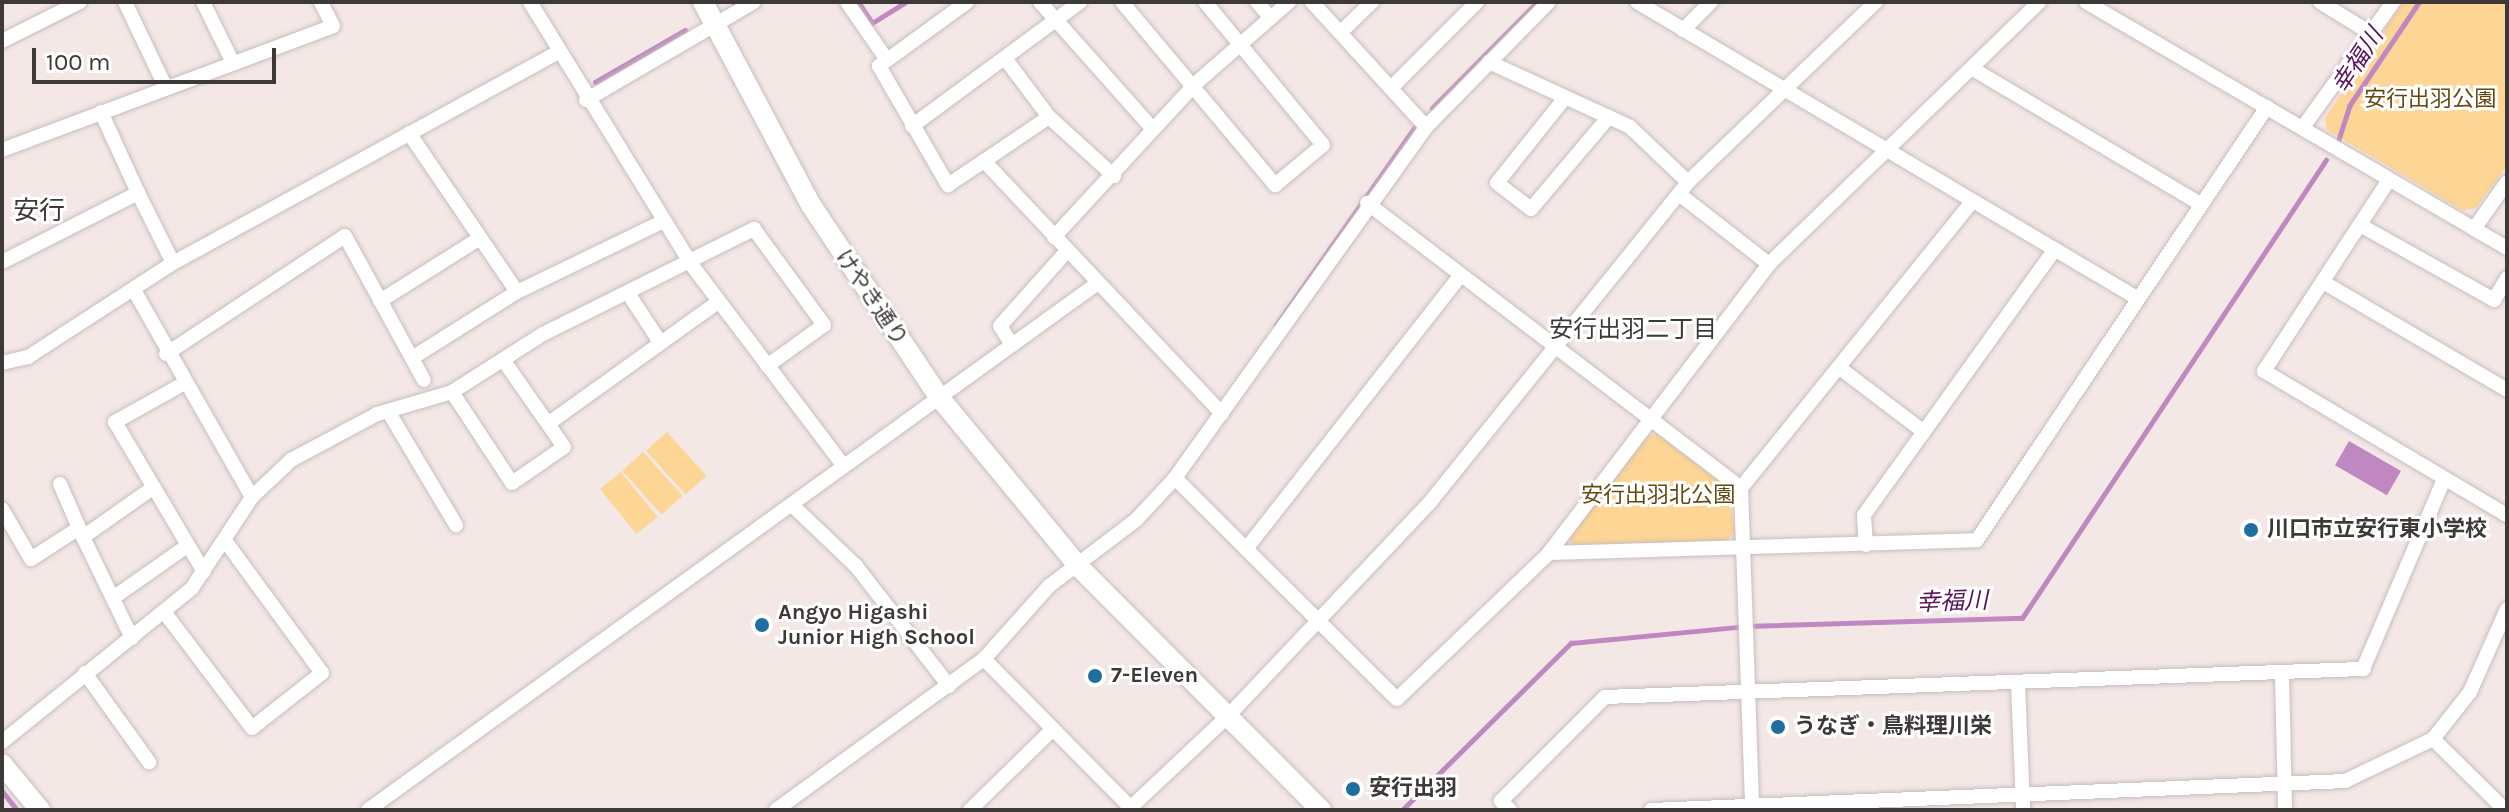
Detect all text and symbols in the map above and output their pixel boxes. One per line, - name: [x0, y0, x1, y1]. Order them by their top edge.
- water label: 幸福川: [2326, 23, 2390, 99]
- scale bar: [36, 32, 280, 82]
- text: 100 m: [46, 48, 111, 76]
- park label: 安行出羽公園: [2364, 87, 2496, 113]
- district label: 安行: [13, 195, 65, 227]
- street label: けやき通り: [829, 245, 913, 351]
- district label: 安行出羽二丁目: [1549, 316, 1717, 344]
- park label: 安行出羽北公園: [1581, 483, 1735, 509]
- place label: 川口市立安行東小学校: [2267, 517, 2487, 543]
- marker: 川口市立安行東小学校: [2242, 521, 2260, 539]
- water label: 幸福川: [1916, 586, 1988, 618]
- place label: Angyo Higashi Junior High School: [778, 599, 975, 650]
- marker: Angyo Higashi Junior High School: [753, 616, 771, 634]
- place label: 7-Eleven: [1111, 663, 1198, 689]
- marker: 7-Eleven: [1086, 667, 1104, 685]
- place label: うなぎ・鳥料理川栄: [1794, 714, 1992, 740]
- marker: うなぎ・鳥料理川栄: [1769, 718, 1787, 736]
- place label: 安行出羽: [1369, 776, 1457, 802]
- marker: 安行出羽: [1344, 780, 1362, 798]

